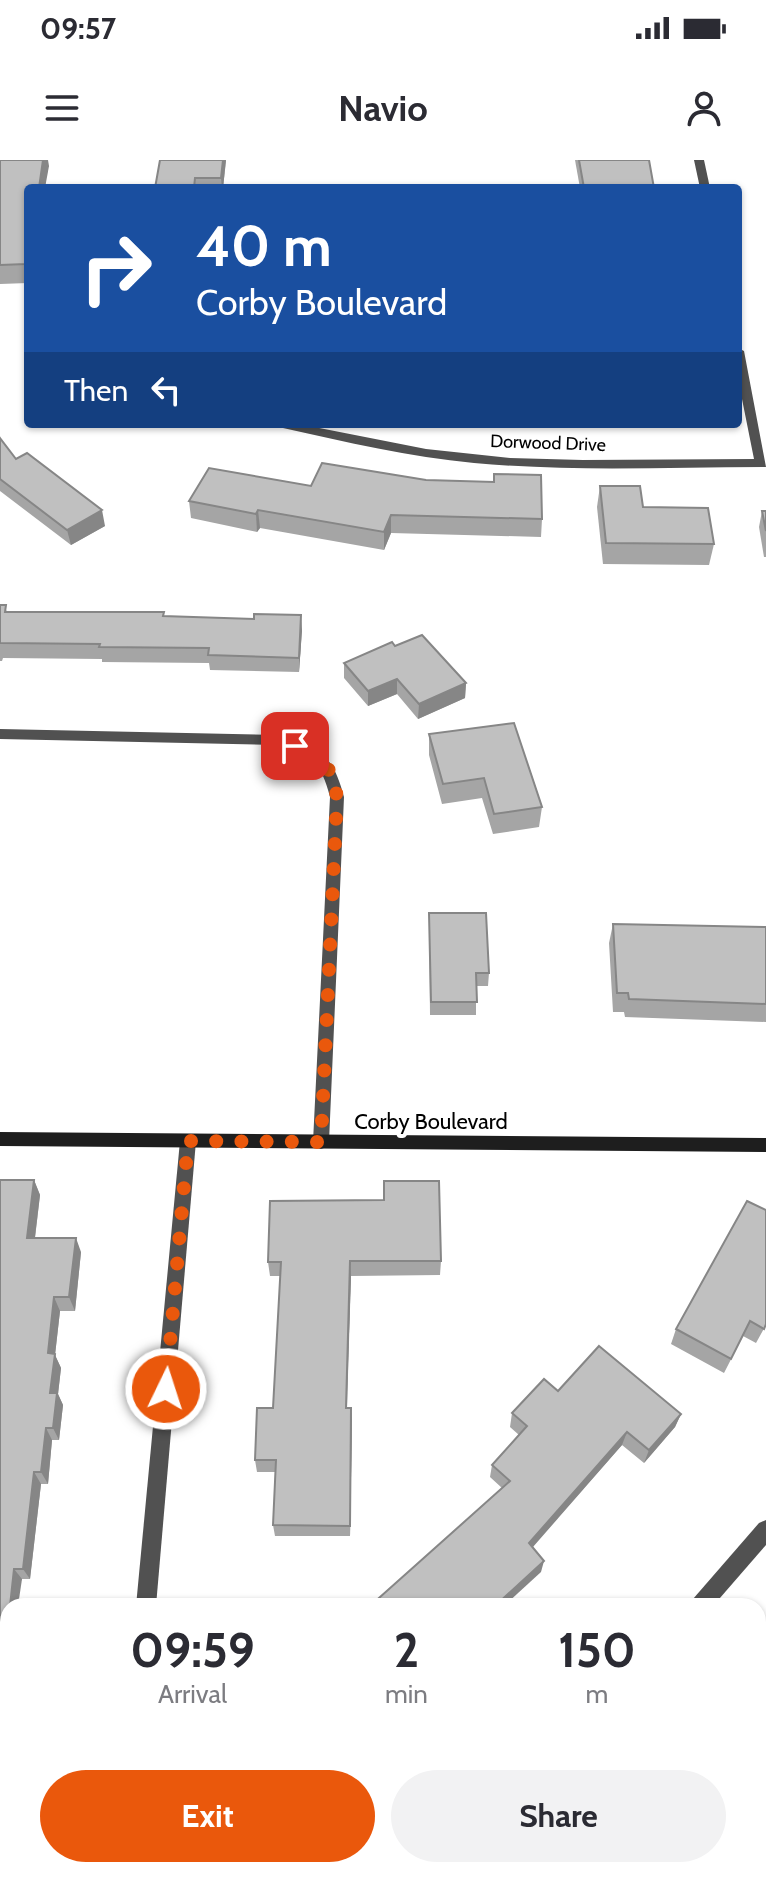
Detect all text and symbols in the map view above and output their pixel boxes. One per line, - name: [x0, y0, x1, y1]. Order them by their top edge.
- text: 09:57: [40, 10, 116, 47]
- icon: menu: [40, 86, 84, 130]
- text: Navio: [338, 86, 428, 130]
- icon: person: [682, 86, 726, 130]
- text: 40 m: [196, 212, 332, 280]
- icon: right: [64, 216, 168, 320]
- text: Corby Boulevard: [196, 280, 447, 324]
- icon: left: [144, 368, 188, 412]
- text: Then: [64, 372, 128, 409]
- street label: Dorwood Drive: [490, 430, 606, 456]
- pin: [261, 712, 329, 780]
- icon: arrive: [273, 724, 317, 768]
- street label: Corby Boulevard: [354, 1108, 508, 1135]
- position arrow: [124, 1347, 208, 1431]
- text: 09:59: [130, 1621, 255, 1679]
- text: 2: [394, 1621, 419, 1679]
- text: 150: [558, 1621, 636, 1679]
- text: Arrival: [158, 1678, 227, 1710]
- text: min: [385, 1678, 428, 1710]
- text: m: [586, 1678, 608, 1710]
- button: Exit: [40, 1770, 375, 1862]
- button: Share: [391, 1770, 726, 1862]

